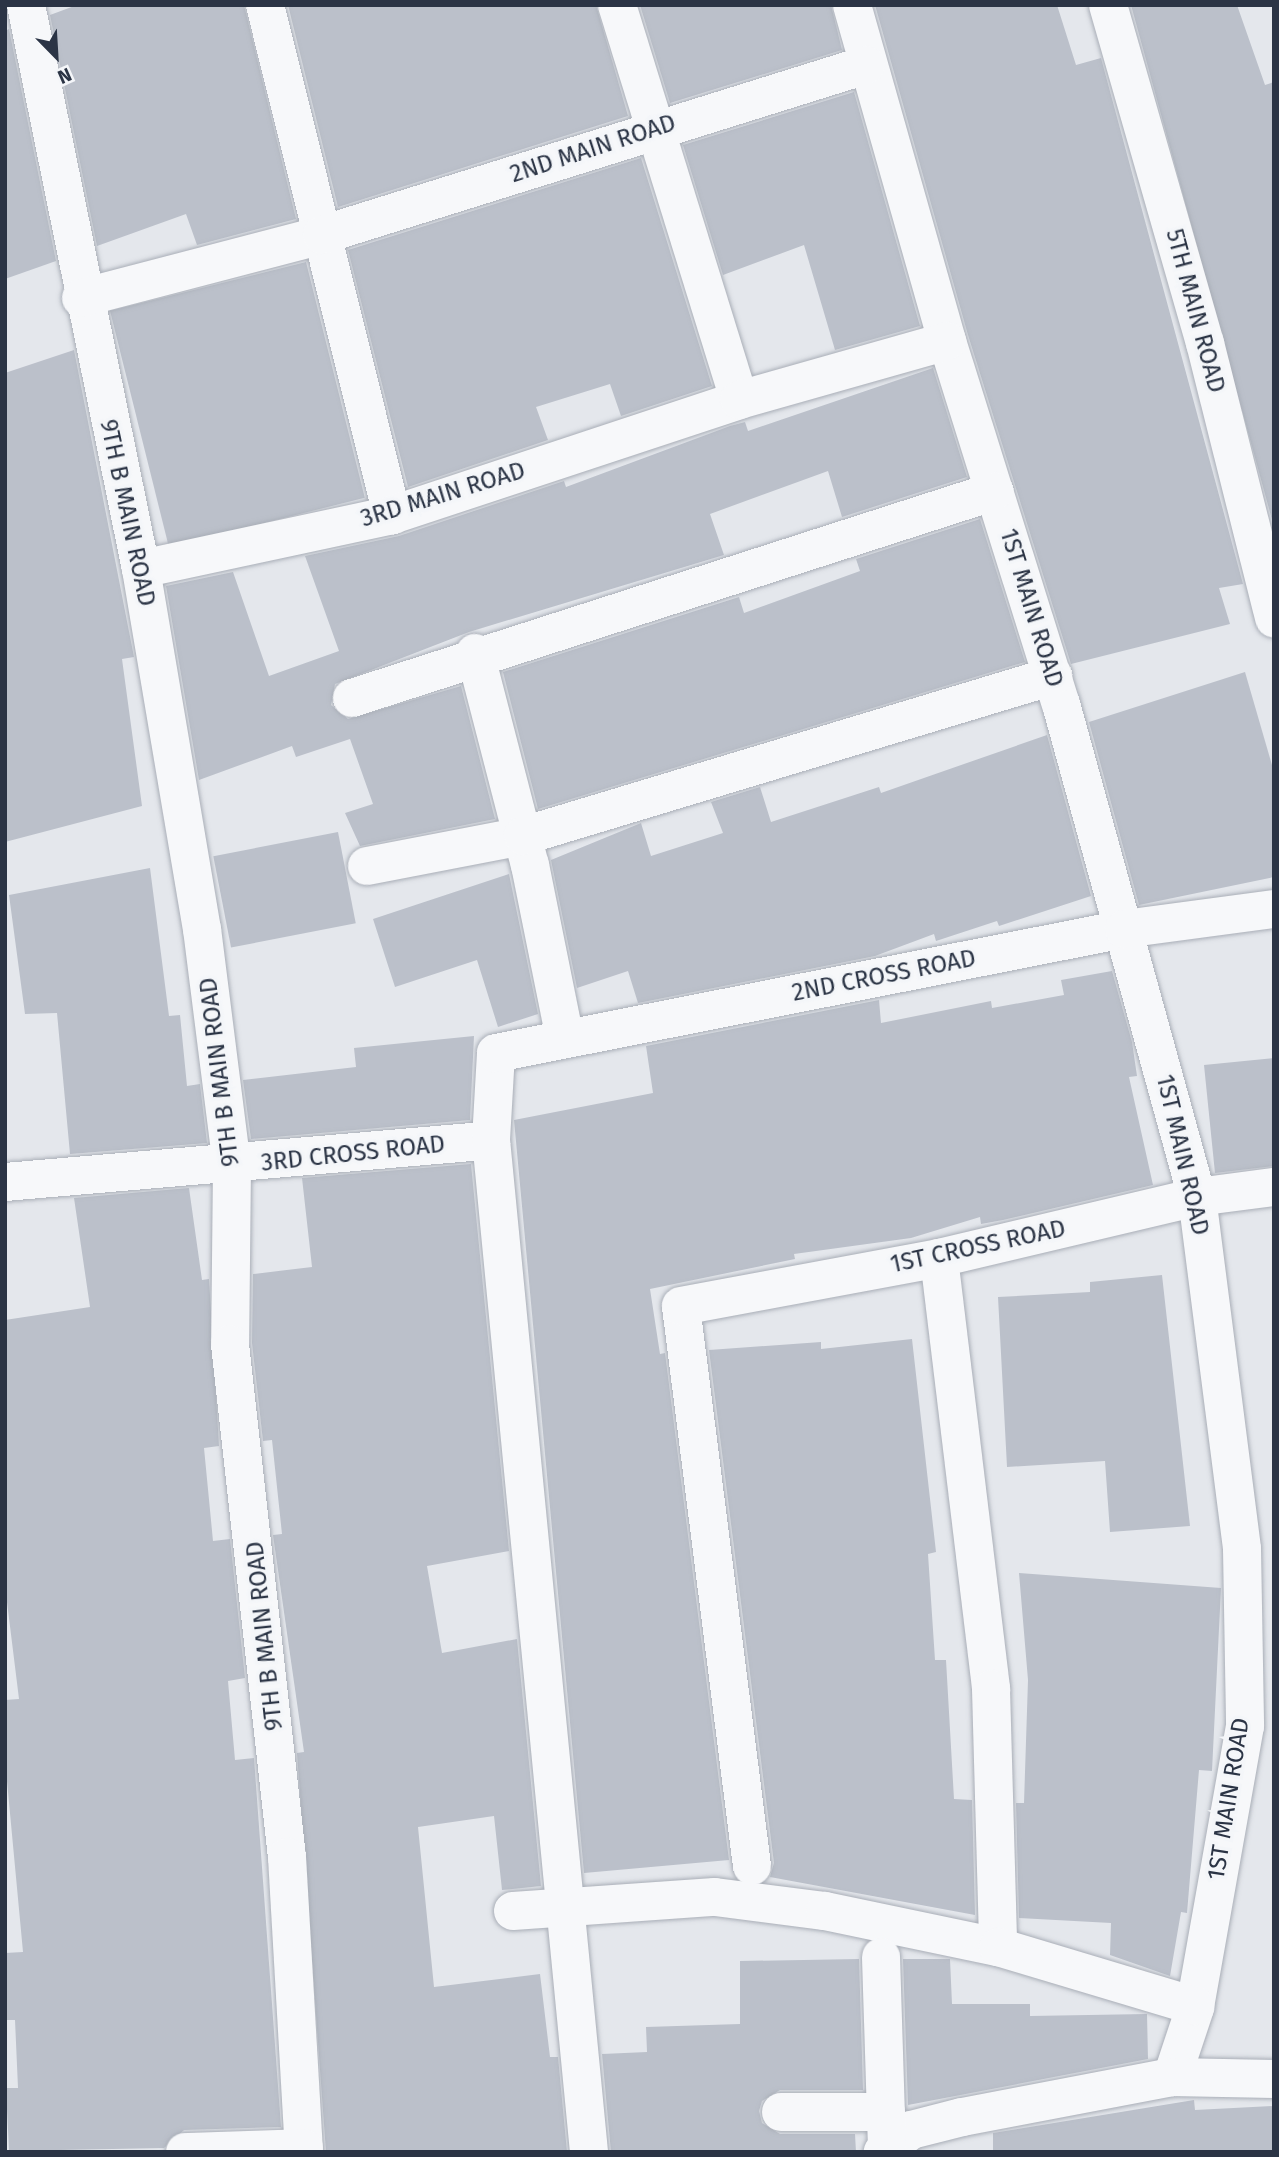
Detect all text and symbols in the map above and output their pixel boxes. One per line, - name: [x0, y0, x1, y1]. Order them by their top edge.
- north arrow: [21, 21, 91, 91]
- text: N: [54, 63, 75, 89]
- street label: 2ND MAIN ROAD: [507, 109, 679, 189]
- street label: 5TH MAIN ROAD: [1159, 226, 1231, 396]
- street label: 9TH B MAIN ROAD: [93, 417, 161, 609]
- street label: 3RD MAIN ROAD: [357, 456, 529, 534]
- street label: 1ST MAIN ROAD: [993, 525, 1069, 691]
- street label: 2ND CROSS ROAD: [790, 944, 978, 1008]
- street label: 9TH B MAIN ROAD: [194, 976, 246, 1168]
- street label: 1ST MAIN ROAD: [1150, 1072, 1214, 1238]
- street label: 3RD CROSS ROAD: [260, 1130, 446, 1178]
- street label: 1ST CROSS ROAD: [888, 1214, 1068, 1280]
- street label: 9TH B MAIN ROAD: [241, 1540, 289, 1732]
- street label: 1ST MAIN ROAD: [1202, 1716, 1256, 1882]

